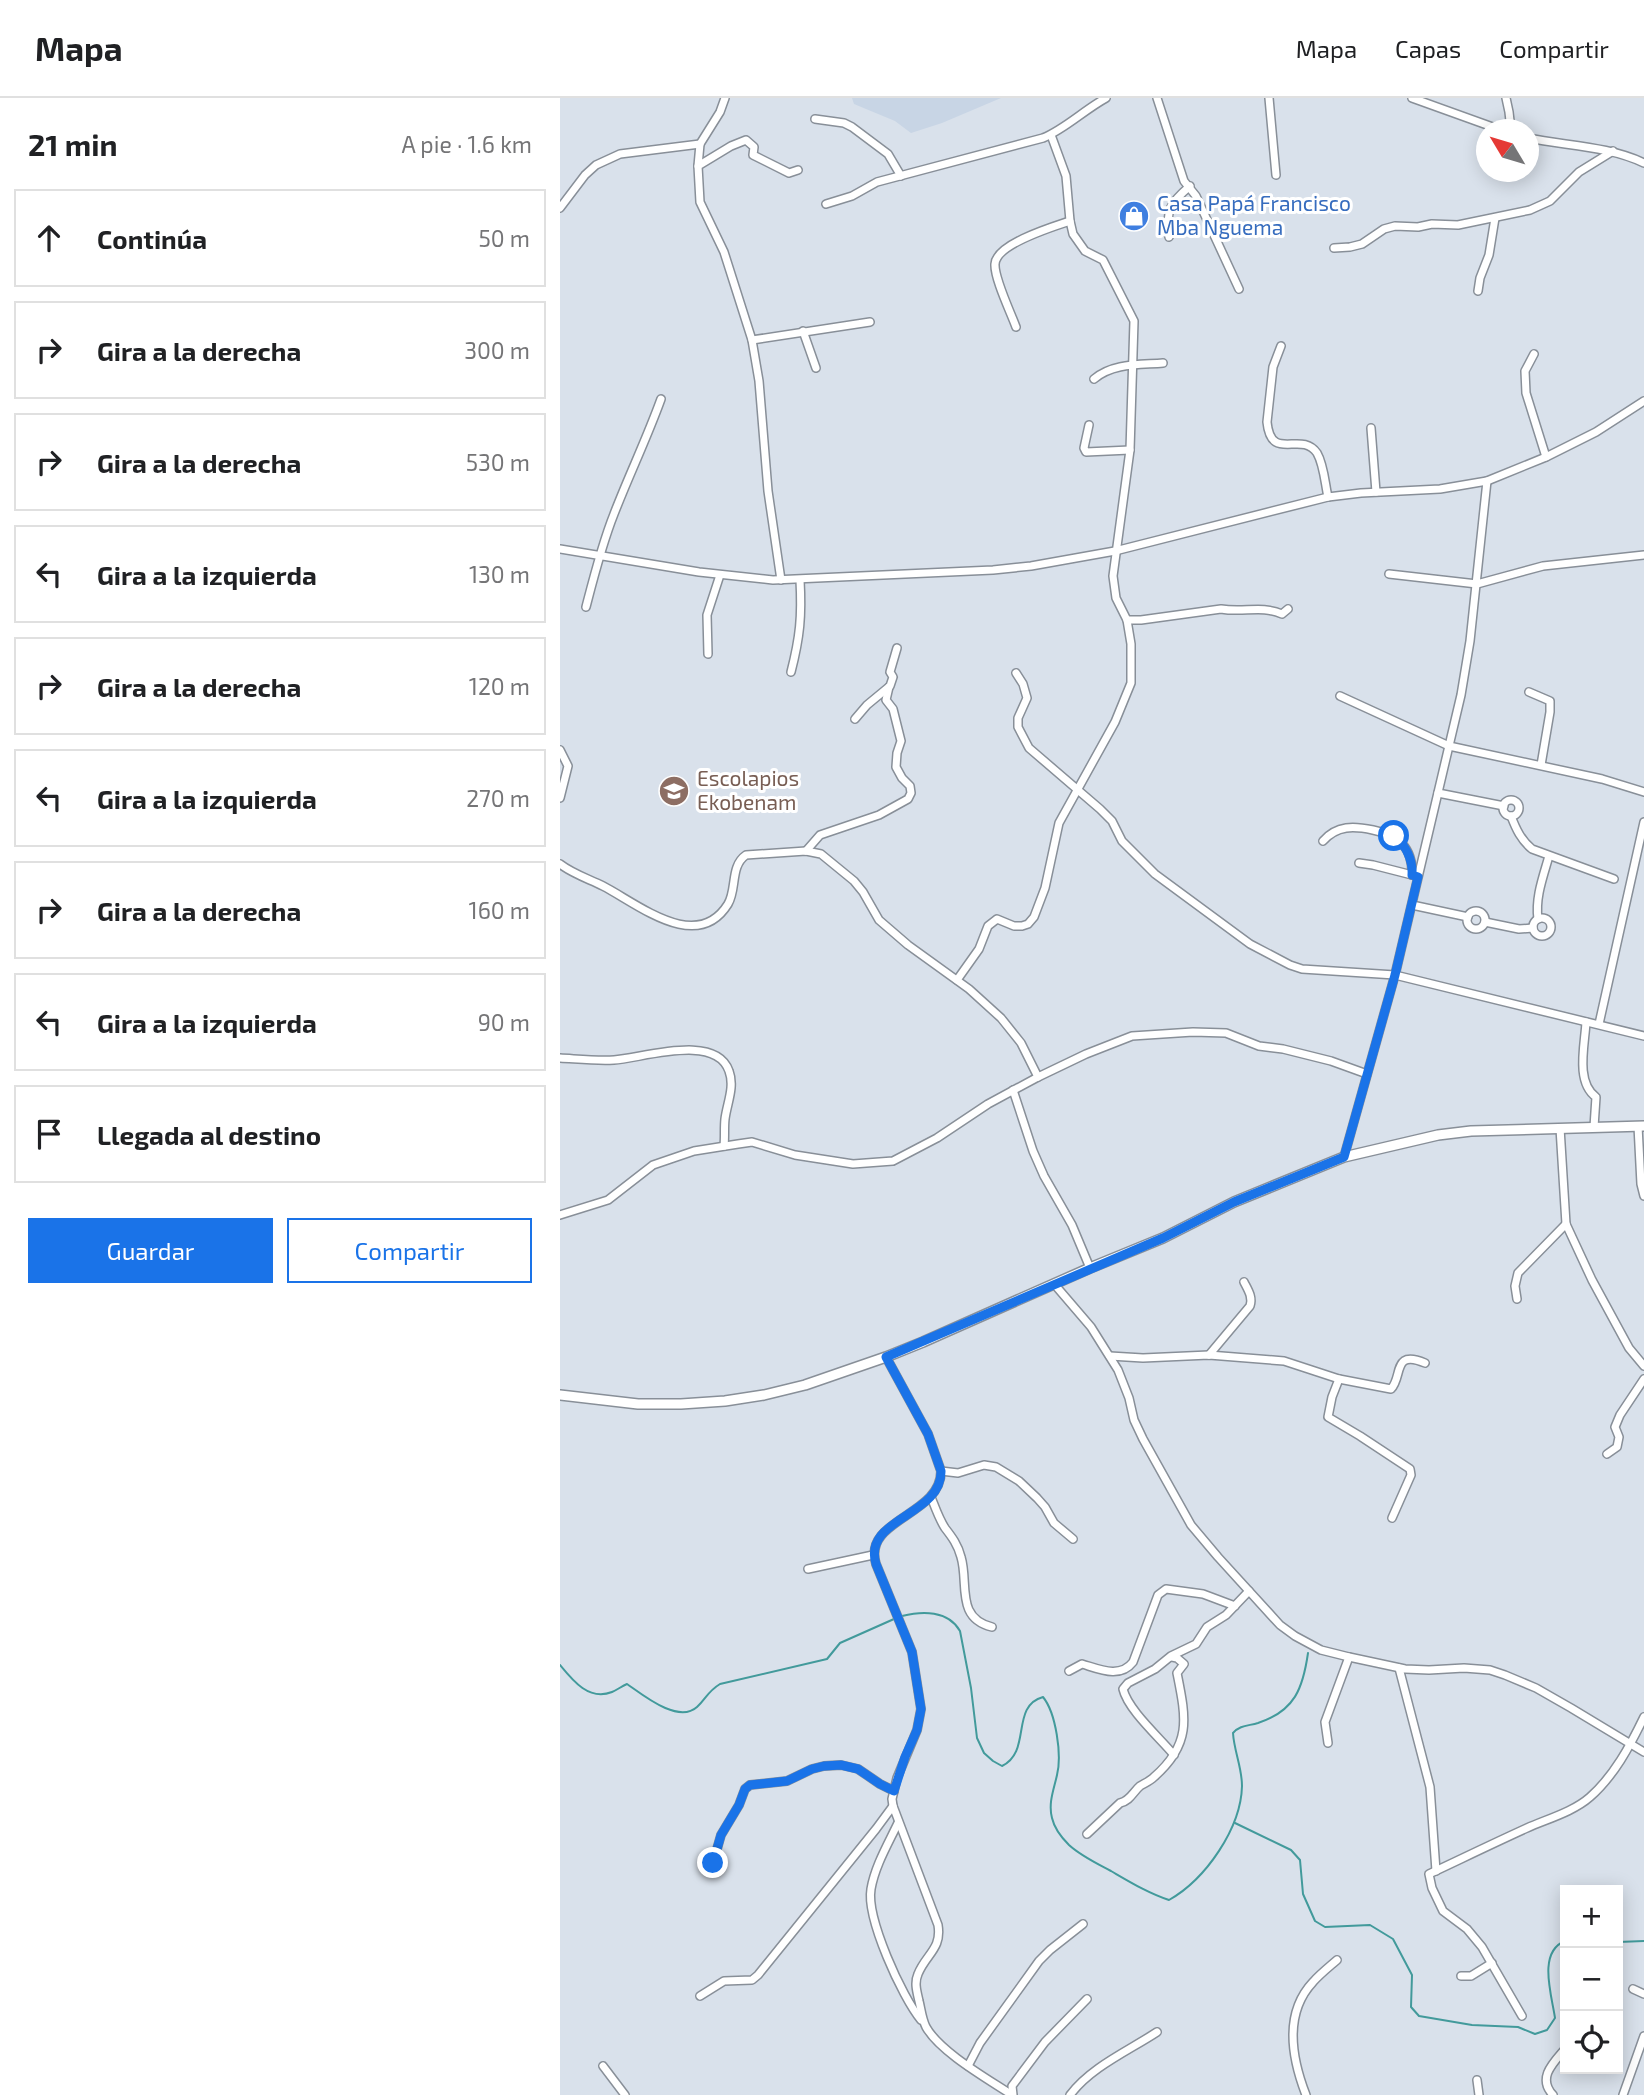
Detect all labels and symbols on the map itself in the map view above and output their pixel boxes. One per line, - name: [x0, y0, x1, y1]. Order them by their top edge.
- north arrow: [1476, 119, 1539, 182]
- place label: Casa Papá Francisco Mba Nguema: [1157, 190, 1351, 239]
- shop icon: Casa Papá Francisco Mba Nguema: [1117, 199, 1151, 233]
- place label: Escolapios Ekobenam: [697, 765, 799, 814]
- school or university icon: Escolapios Ekobenam: [657, 774, 691, 808]
- route start: [1378, 820, 1409, 851]
- route end: [697, 1847, 728, 1878]

